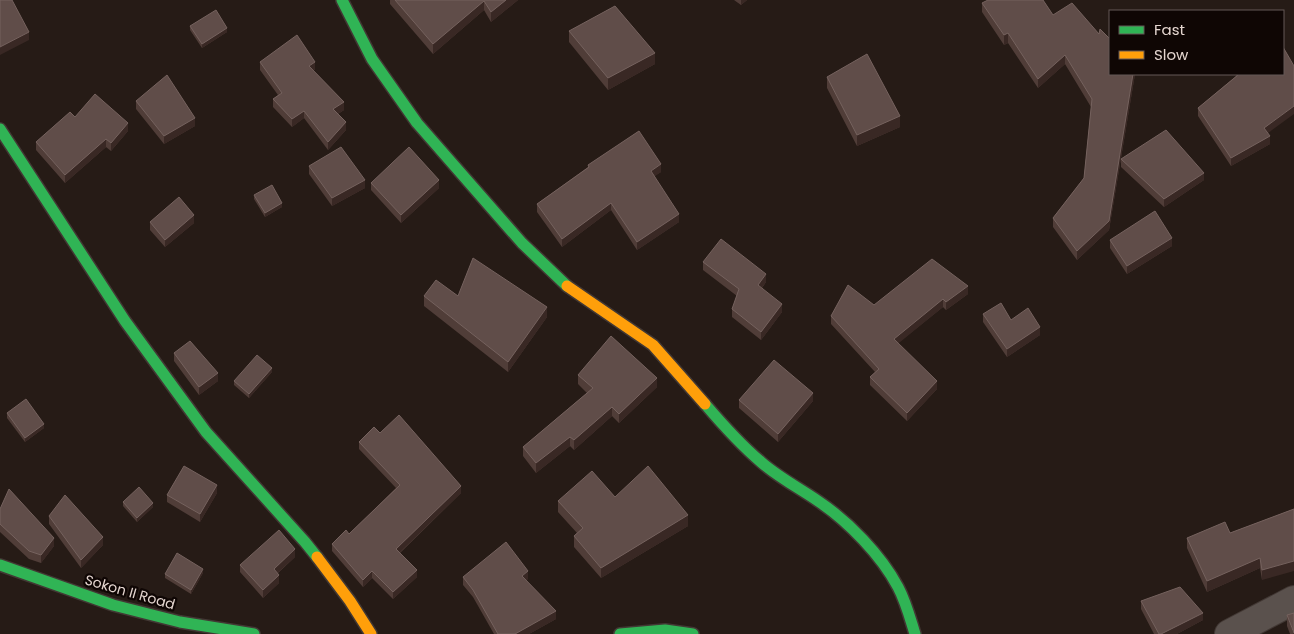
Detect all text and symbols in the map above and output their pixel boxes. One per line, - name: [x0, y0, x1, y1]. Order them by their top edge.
- legend: [1109, 10, 1284, 75]
- text: Fast: [1154, 19, 1185, 40]
- text: Slow: [1154, 44, 1189, 65]
- street label: Sokon II Road: [83, 570, 177, 614]

